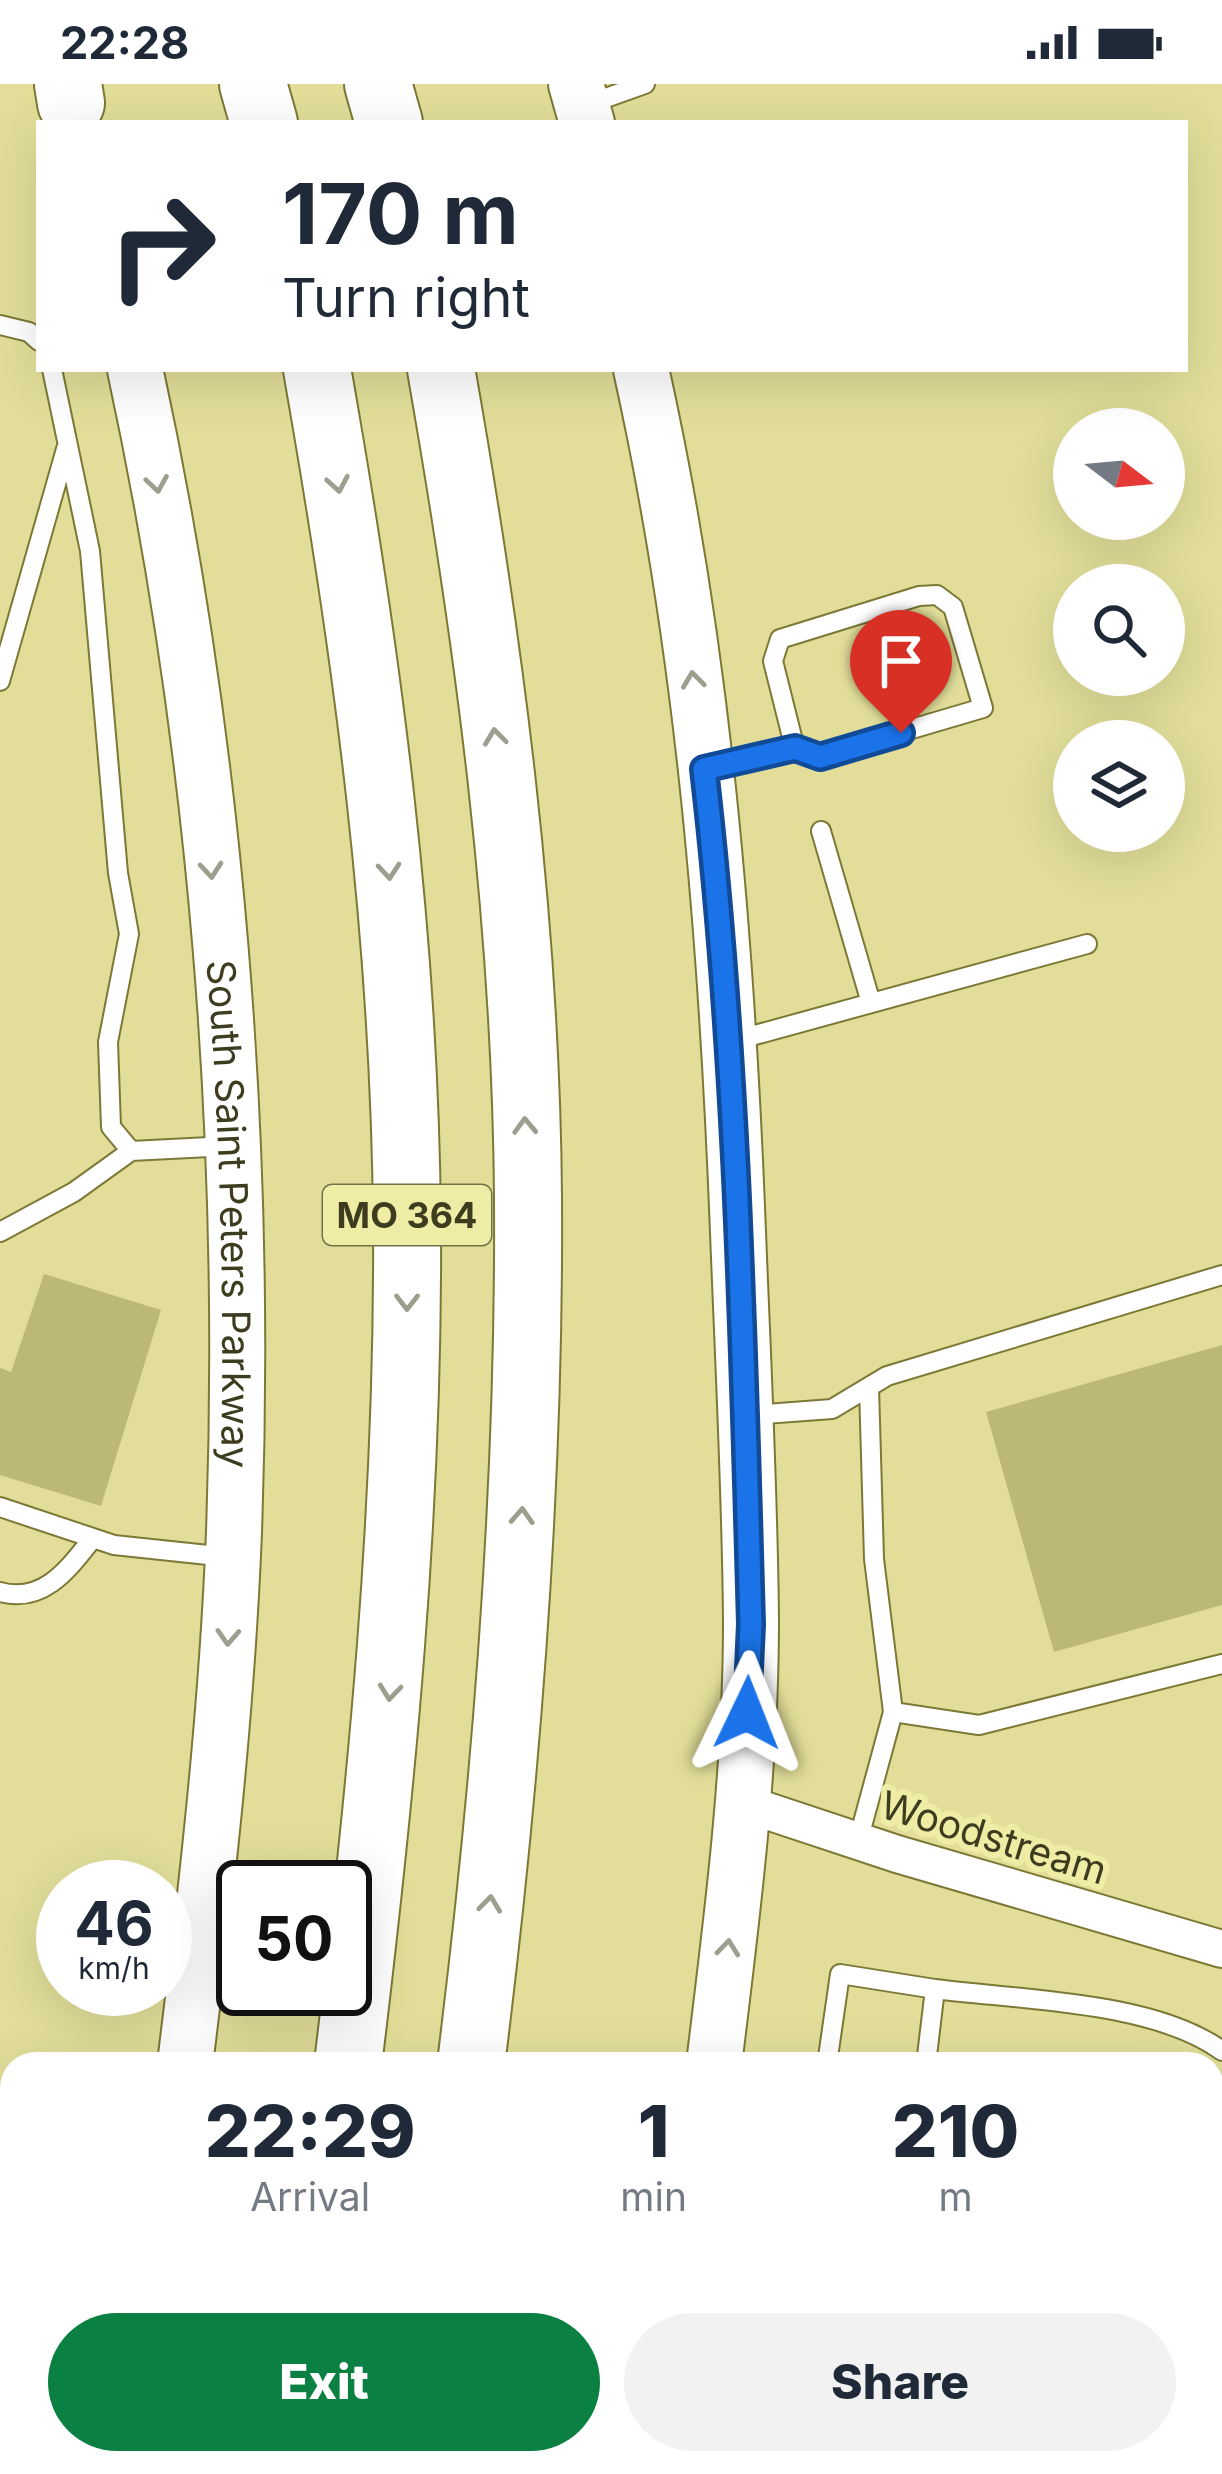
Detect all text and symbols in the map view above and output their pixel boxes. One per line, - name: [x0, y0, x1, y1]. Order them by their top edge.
- text: 22:28: [60, 15, 189, 70]
- text: 170 m: [282, 163, 519, 264]
- icon: right: [84, 168, 240, 324]
- text: Turn right: [282, 265, 530, 330]
- north arrow: [1053, 408, 1185, 540]
- map controls: [1053, 408, 1185, 852]
- one-way arrow: [143, 474, 169, 494]
- one-way arrow: [324, 474, 349, 494]
- button: search: [1053, 564, 1185, 696]
- pin: [850, 610, 952, 733]
- icon: arrive: [868, 628, 934, 694]
- one-way arrow: [680, 670, 706, 690]
- button: layers: [1053, 720, 1185, 852]
- one-way arrow: [483, 727, 509, 747]
- one-way arrow: [198, 861, 223, 880]
- one-way arrow: [376, 862, 401, 881]
- street label: South Saint Peters Parkway: [198, 958, 261, 1469]
- one-way arrow: [512, 1116, 538, 1135]
- road number: MO 364: [323, 1185, 491, 1245]
- one-way arrow: [394, 1294, 420, 1312]
- one-way arrow: [509, 1506, 535, 1525]
- one-way arrow: [215, 1628, 241, 1647]
- position arrow: [684, 1650, 810, 1776]
- one-way arrow: [378, 1683, 403, 1702]
- street label: Woodstream: [875, 1780, 1113, 1894]
- speed limit sign: 50: [216, 1860, 372, 2016]
- text: 46: [74, 1887, 154, 1959]
- one-way arrow: [476, 1894, 502, 1914]
- one-way arrow: [715, 1938, 740, 1957]
- text: km/h: [78, 1950, 150, 1986]
- text: 22:29: [205, 2087, 416, 2174]
- text: 1: [638, 2087, 670, 2174]
- text: 210: [892, 2087, 1019, 2174]
- text: Arrival: [250, 2173, 370, 2220]
- text: min: [620, 2173, 687, 2220]
- text: m: [938, 2173, 973, 2220]
- button: Exit: [48, 2313, 600, 2451]
- button: Share: [624, 2313, 1176, 2451]

